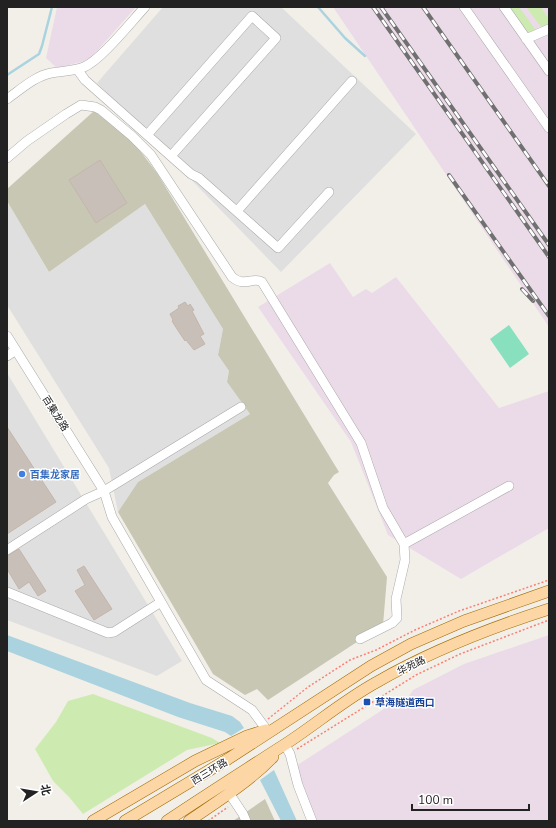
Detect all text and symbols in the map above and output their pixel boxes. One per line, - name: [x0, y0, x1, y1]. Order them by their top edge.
- street label: 百集龙路: [39, 393, 72, 434]
- place label: 百集龙家居: [30, 468, 80, 482]
- marker: 百集龙家居: [17, 469, 27, 479]
- street label: 华苑路: [395, 653, 428, 679]
- place label: 草海隧道西口: [375, 696, 435, 710]
- marker: 草海隧道西口: [362, 697, 372, 707]
- street label: 西三环路: [189, 756, 230, 788]
- north arrow: [16, 772, 56, 812]
- text: 北: [37, 783, 54, 797]
- scale bar: [412, 786, 529, 812]
- text: 100 m: [418, 792, 453, 808]

